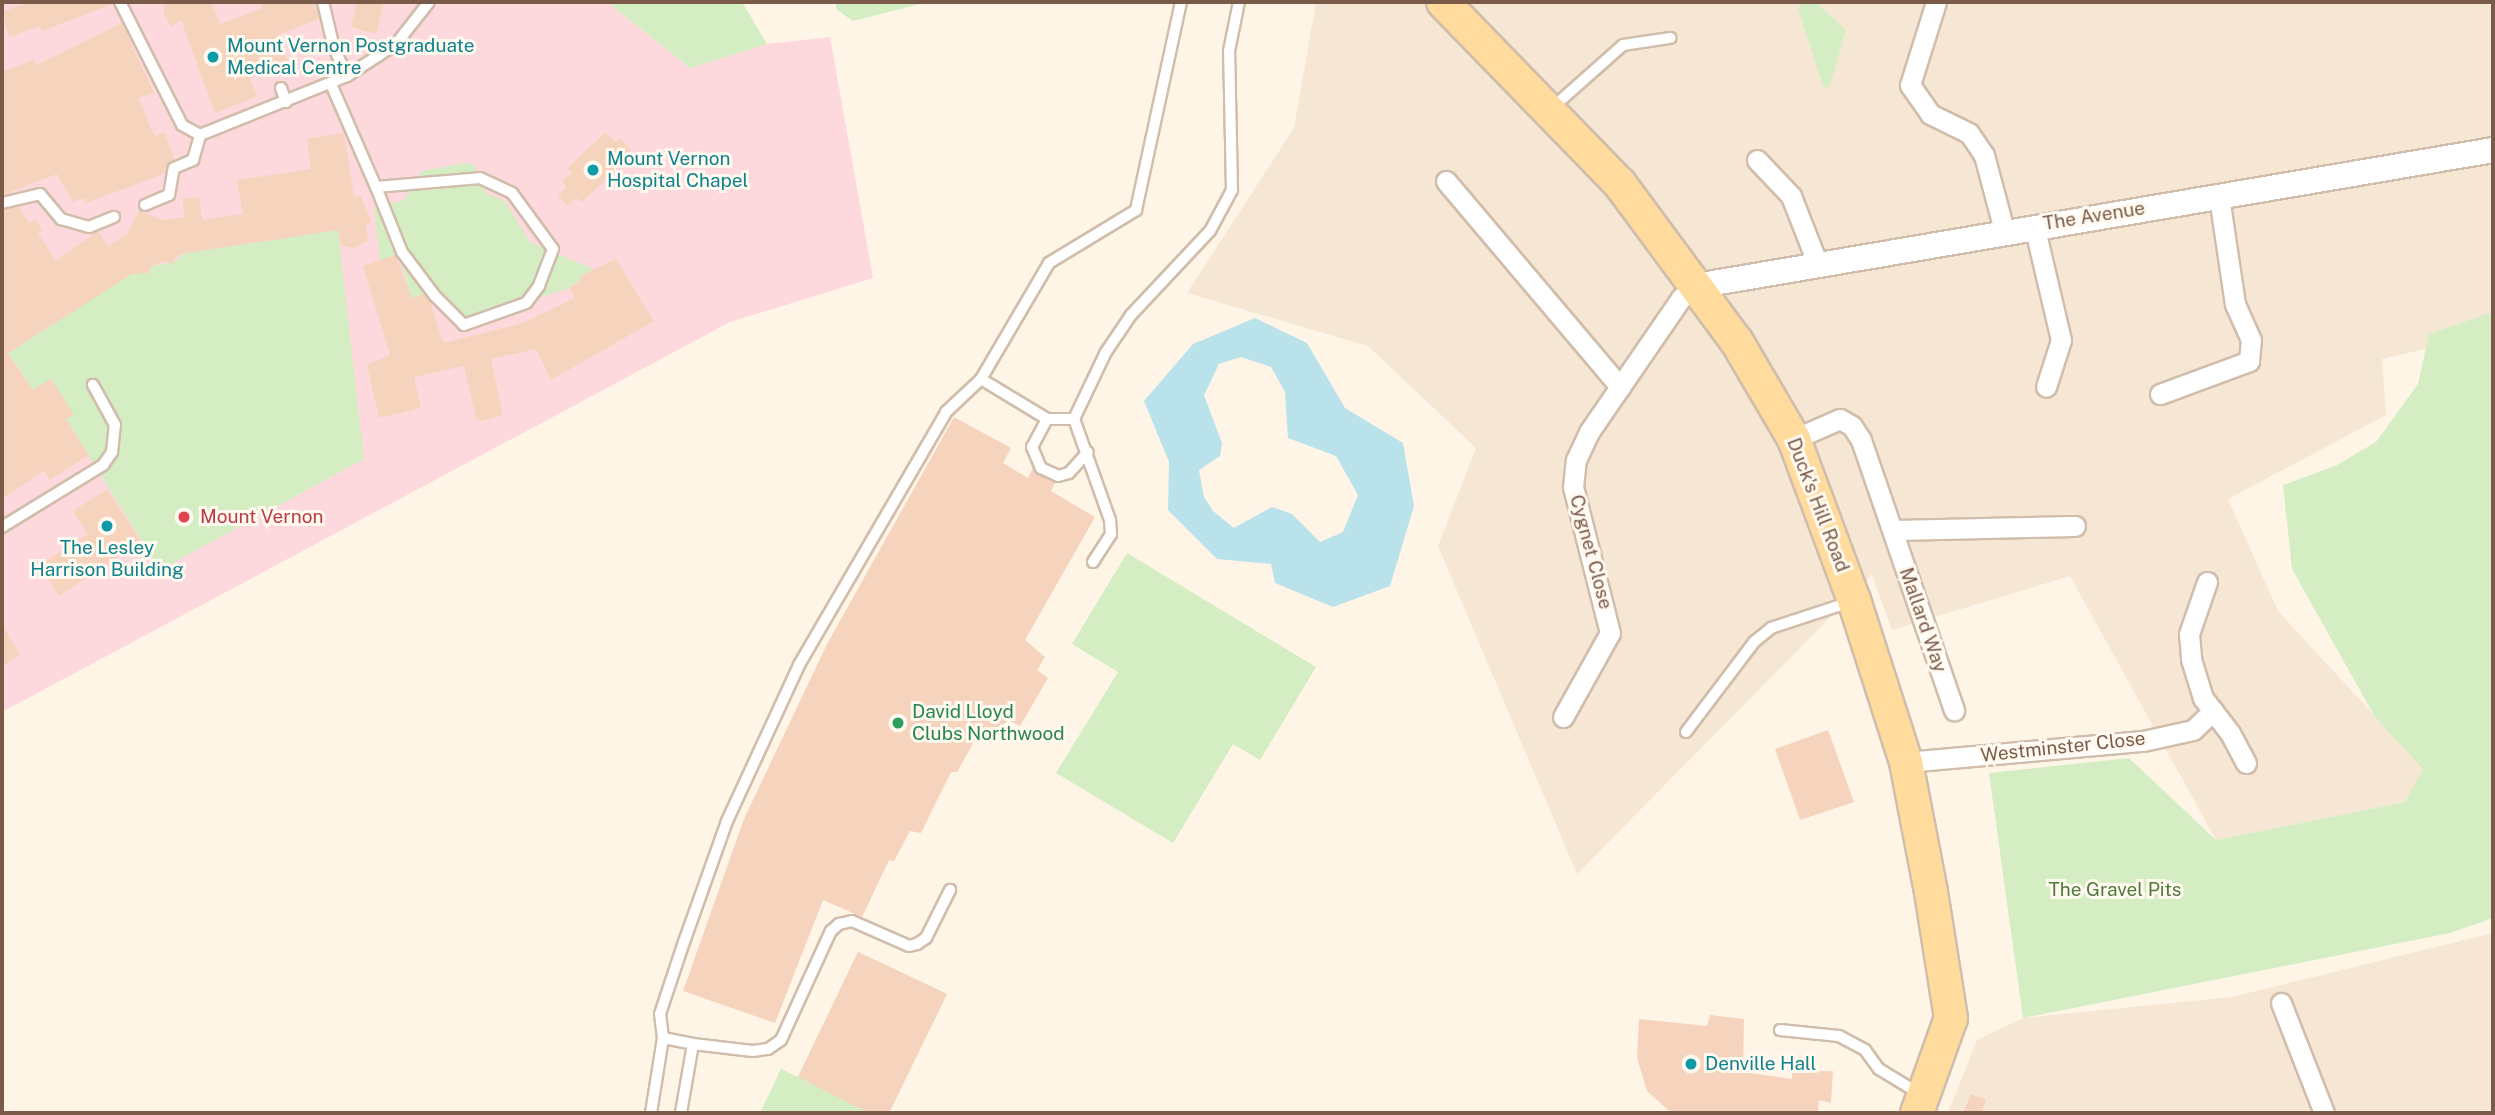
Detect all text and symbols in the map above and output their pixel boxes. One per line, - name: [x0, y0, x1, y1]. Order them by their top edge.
- place label: Mount Vernon Postgraduate Medical Centre: [227, 35, 475, 79]
- marker: Mount Vernon Postgraduate Medical Centre: [205, 49, 221, 65]
- place label: Mount Vernon Hospital Chapel: [607, 148, 748, 192]
- marker: Mount Vernon Hospital Chapel: [585, 162, 601, 178]
- street label: The Avenue: [2041, 197, 2147, 235]
- street label: Duck's Hill Road: [1782, 435, 1854, 575]
- street label: Cygnet Close: [1565, 492, 1617, 612]
- place label: Mount Vernon: [200, 506, 324, 528]
- marker: Mount Vernon: [174, 507, 194, 527]
- marker: The Lesley Harrison Building: [99, 518, 115, 534]
- place label: The Lesley Harrison Building: [30, 537, 184, 581]
- street label: Mallard Way: [1894, 564, 1952, 676]
- place label: David Lloyd Clubs Northwood: [912, 701, 1065, 745]
- marker: David Lloyd Clubs Northwood: [890, 715, 906, 731]
- street label: Westminster Close: [1979, 727, 2147, 767]
- park label: The Gravel Pits: [2048, 879, 2182, 901]
- place label: Denville Hall: [1705, 1053, 1816, 1075]
- marker: Denville Hall: [1683, 1056, 1699, 1072]

